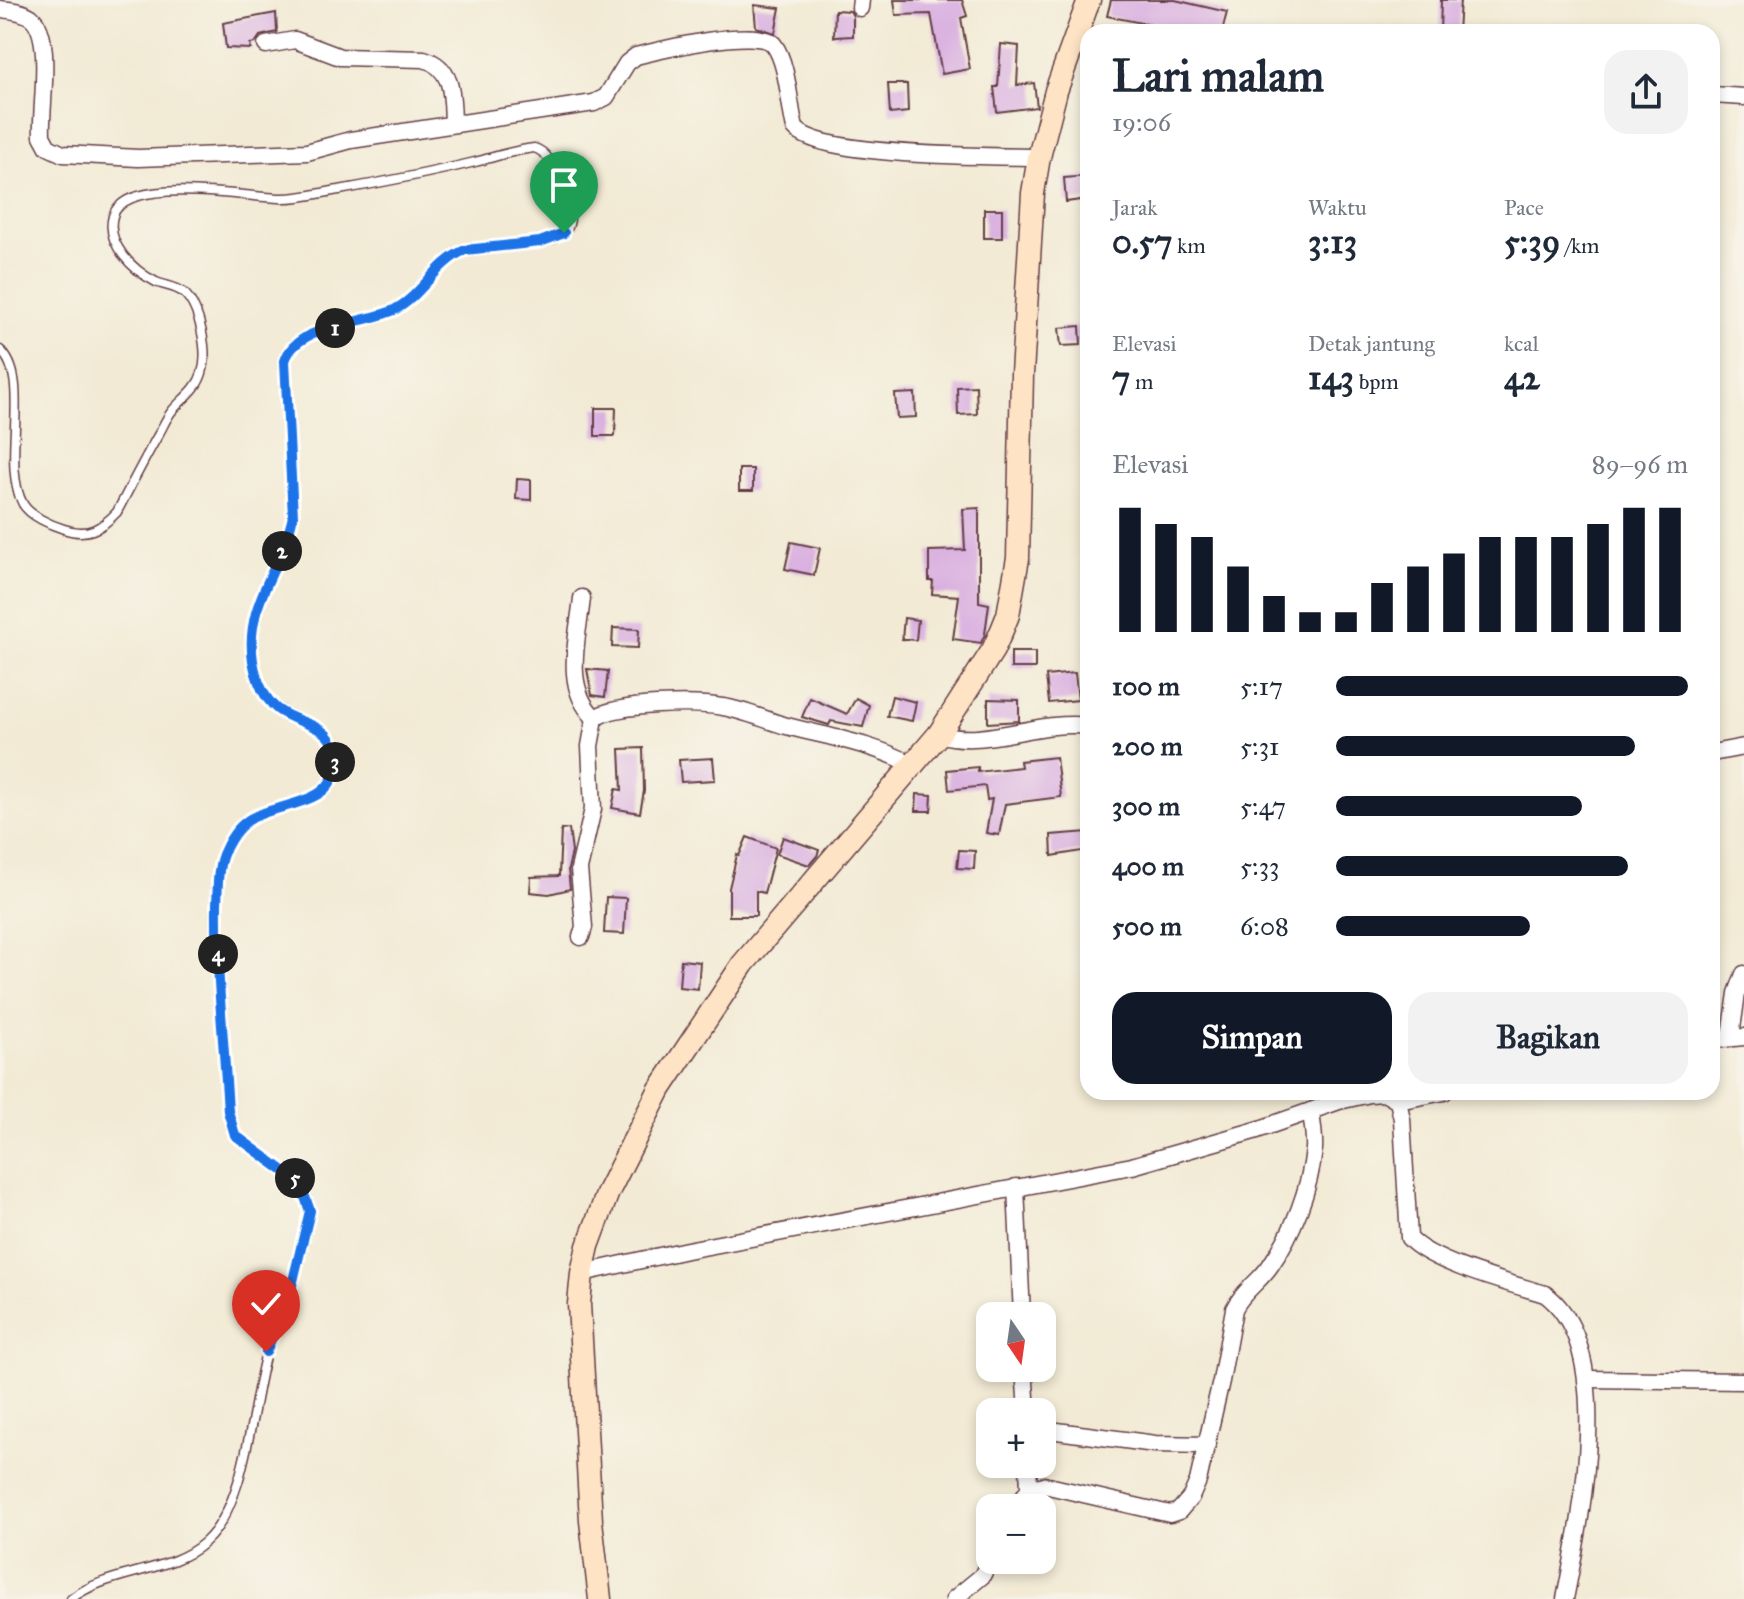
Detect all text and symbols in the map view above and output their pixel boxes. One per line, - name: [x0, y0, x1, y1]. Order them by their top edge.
- text: Lari malam: [1112, 49, 1324, 103]
- button: share: [1604, 50, 1688, 134]
- text: 19:06: [1112, 106, 1171, 138]
- pin: [530, 151, 598, 233]
- icon: arrive: [542, 163, 586, 207]
- text: Jarak: [1112, 194, 1157, 221]
- text: Waktu: [1308, 194, 1367, 221]
- text: Pace: [1504, 194, 1544, 221]
- text: 0.57: [1112, 221, 1172, 262]
- text: 3:13: [1308, 221, 1357, 262]
- text: 5:39: [1504, 221, 1560, 262]
- text: km: [1172, 232, 1206, 259]
- text: /km: [1560, 232, 1600, 259]
- pin: 1: [315, 308, 355, 348]
- text: 1: [331, 314, 339, 341]
- text: Elevasi: [1112, 330, 1177, 357]
- text: Detak jantung: [1308, 330, 1435, 357]
- text: kcal: [1504, 330, 1539, 357]
- text: 7: [1112, 357, 1130, 398]
- text: 143: [1308, 357, 1354, 398]
- text: 42: [1504, 357, 1540, 398]
- text: m: [1130, 368, 1153, 395]
- text: bpm: [1354, 368, 1399, 395]
- text: Elevasi: [1112, 448, 1188, 480]
- text: 89–96 m: [1592, 448, 1688, 480]
- pin: 2: [262, 531, 302, 571]
- text: 2: [277, 537, 287, 564]
- text: 100 m: [1112, 670, 1180, 702]
- text: 5:17: [1240, 670, 1283, 702]
- text: 200 m: [1112, 730, 1183, 762]
- text: 5:31: [1240, 730, 1279, 762]
- pin: 3: [315, 742, 355, 782]
- text: 3: [331, 748, 339, 775]
- text: 300 m: [1112, 790, 1180, 822]
- text: 5:47: [1240, 790, 1286, 822]
- text: 400 m: [1112, 850, 1184, 882]
- text: 5:33: [1240, 850, 1279, 882]
- text: 500 m: [1112, 910, 1182, 942]
- text: 6:08: [1240, 910, 1289, 942]
- pin: 4: [198, 934, 238, 974]
- text: 4: [212, 940, 224, 967]
- button: Simpan: [1112, 992, 1392, 1084]
- button: Bagikan: [1408, 992, 1688, 1084]
- pin: 5: [275, 1158, 315, 1198]
- text: 5: [290, 1164, 300, 1191]
- pin: [232, 1270, 300, 1352]
- icon: check: [244, 1282, 288, 1326]
- north arrow: [976, 1302, 1056, 1382]
- map controls: [976, 1302, 1056, 1574]
- button: +: [976, 1398, 1056, 1478]
- button: −: [976, 1494, 1056, 1574]

